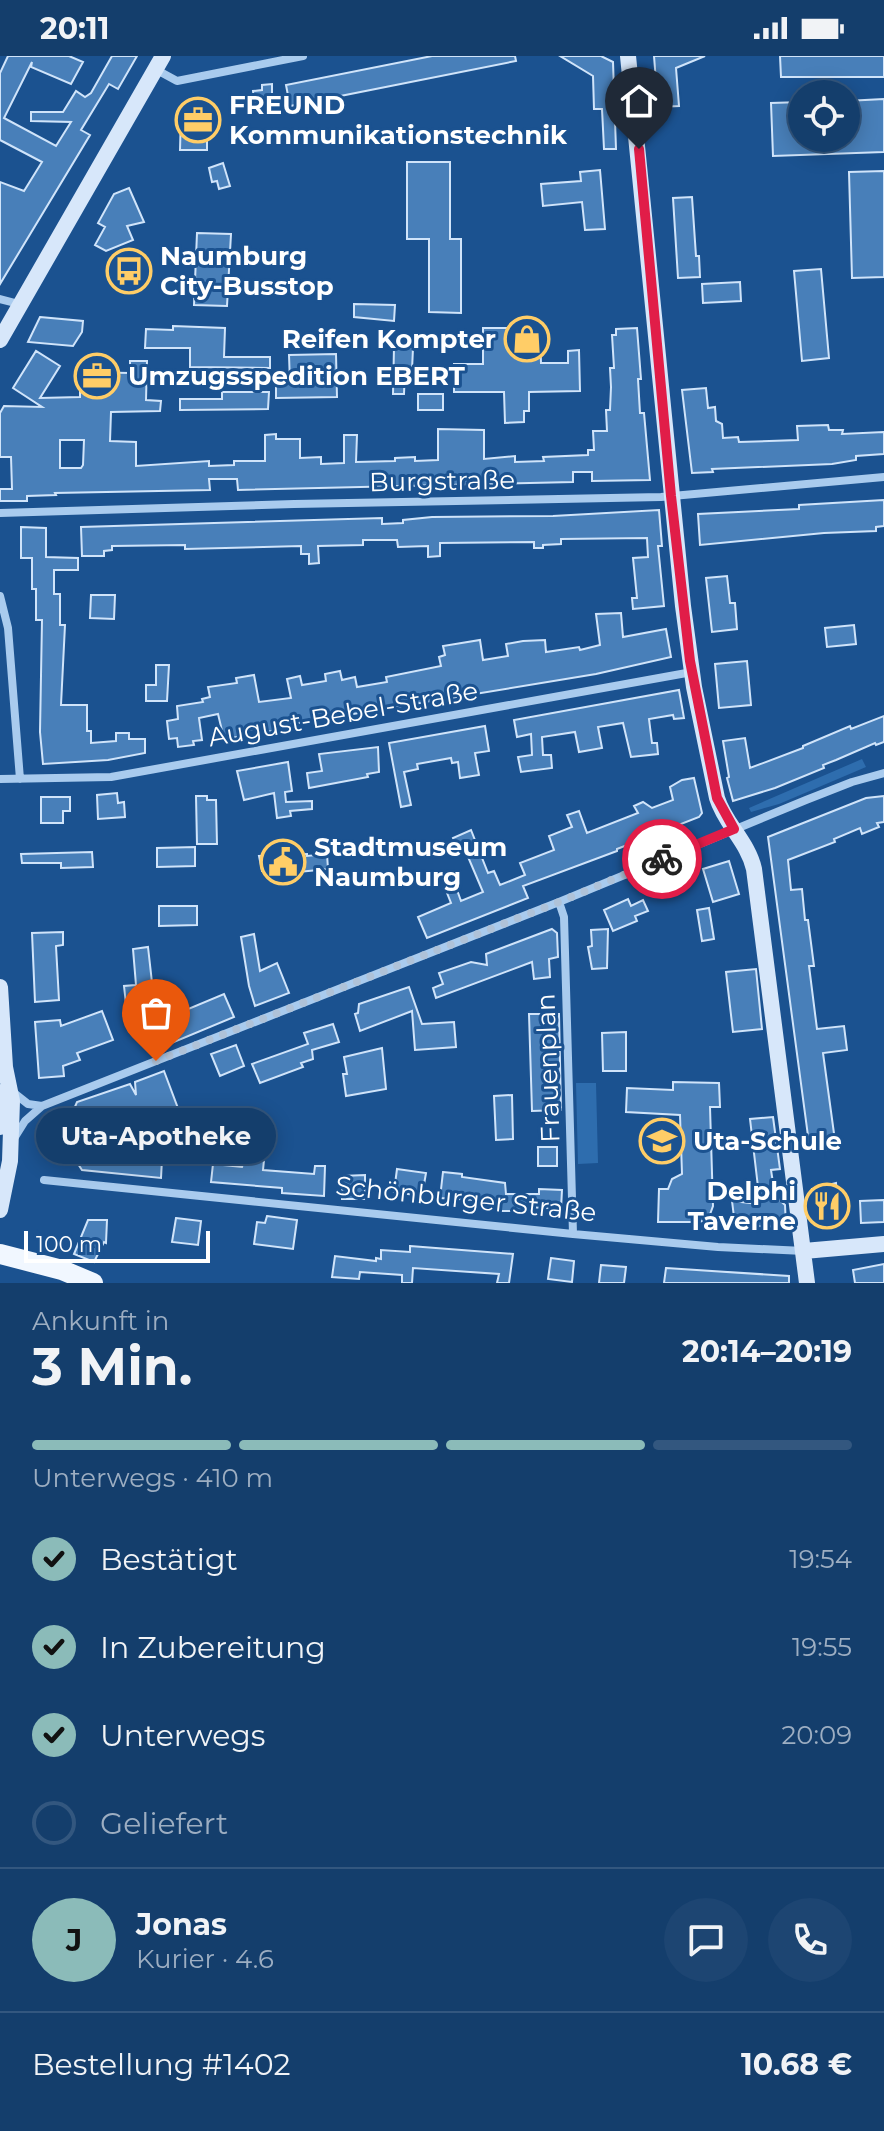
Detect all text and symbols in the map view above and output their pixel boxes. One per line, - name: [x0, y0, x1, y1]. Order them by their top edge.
- text: 20:11: [40, 10, 109, 47]
- pin: [605, 67, 673, 149]
- icon: home: [617, 79, 661, 123]
- map controls: [788, 80, 860, 152]
- button: locate: [788, 80, 860, 152]
- place label: FREUND Kommunikationstechnik: [229, 89, 568, 151]
- office icon: FREUND Kommunikationstechnik: [174, 96, 222, 144]
- place label: Naumburg City-Busstop: [160, 240, 334, 302]
- bus stop icon: Naumburg City-Busstop: [105, 247, 153, 295]
- shop icon: Reifen Kompter: [503, 315, 551, 363]
- place label: Reifen Kompter: [282, 323, 496, 355]
- office icon: Umzugsspedition EBERT: [73, 352, 121, 400]
- place label: Umzugsspedition EBERT: [128, 360, 465, 392]
- street label: Burgstraße: [369, 464, 515, 498]
- street label: August-Bebel-Straße: [206, 674, 480, 754]
- courier: [622, 819, 702, 899]
- place label: Stadtmuseum Naumburg: [314, 831, 507, 893]
- icon: bike: [640, 837, 684, 881]
- public building icon: Stadtmuseum Naumburg: [259, 838, 307, 886]
- pin: [122, 979, 190, 1061]
- icon: bag: [134, 991, 178, 1035]
- street label: Frauenplan: [529, 993, 567, 1143]
- callout: Uta-Apotheke: [36, 1109, 276, 1165]
- school or university icon: Uta-Schule: [638, 1117, 686, 1165]
- text: Uta-Apotheke: [61, 1120, 251, 1152]
- place label: Uta-Schule: [693, 1125, 842, 1157]
- street label: Schönburger Straße: [334, 1169, 598, 1229]
- place label: Delphi Taverne: [688, 1175, 796, 1237]
- restaurant icon: Delphi Taverne: [803, 1182, 851, 1230]
- scale bar: [24, 1227, 210, 1263]
- text: 100 m: [36, 1231, 102, 1258]
- text: Ankunft in: [32, 1305, 169, 1337]
- text: 20:14–20:19: [682, 1333, 852, 1370]
- text: 3 Min.: [32, 1335, 192, 1398]
- text: Unterwegs · 410 m: [32, 1462, 273, 1494]
- icon: check: [32, 1537, 76, 1581]
- text: Bestätigt: [100, 1541, 238, 1578]
- text: 19:54: [789, 1543, 852, 1575]
- icon: check: [32, 1625, 76, 1669]
- text: In Zubereitung: [100, 1629, 326, 1666]
- text: 19:55: [792, 1631, 852, 1663]
- icon: check: [32, 1713, 76, 1757]
- text: Unterwegs: [100, 1717, 265, 1754]
- text: 20:09: [782, 1719, 852, 1751]
- text: Geliefert: [100, 1805, 228, 1842]
- button: chat: [664, 1898, 748, 1982]
- button: phone: [768, 1898, 852, 1982]
- text: Jonas: [136, 1906, 227, 1943]
- text: J: [66, 1922, 82, 1959]
- text: Kurier · 4.6: [136, 1943, 274, 1975]
- text: Bestellung #1402: [32, 2046, 291, 2083]
- text: 10.68 €: [741, 2046, 852, 2083]

